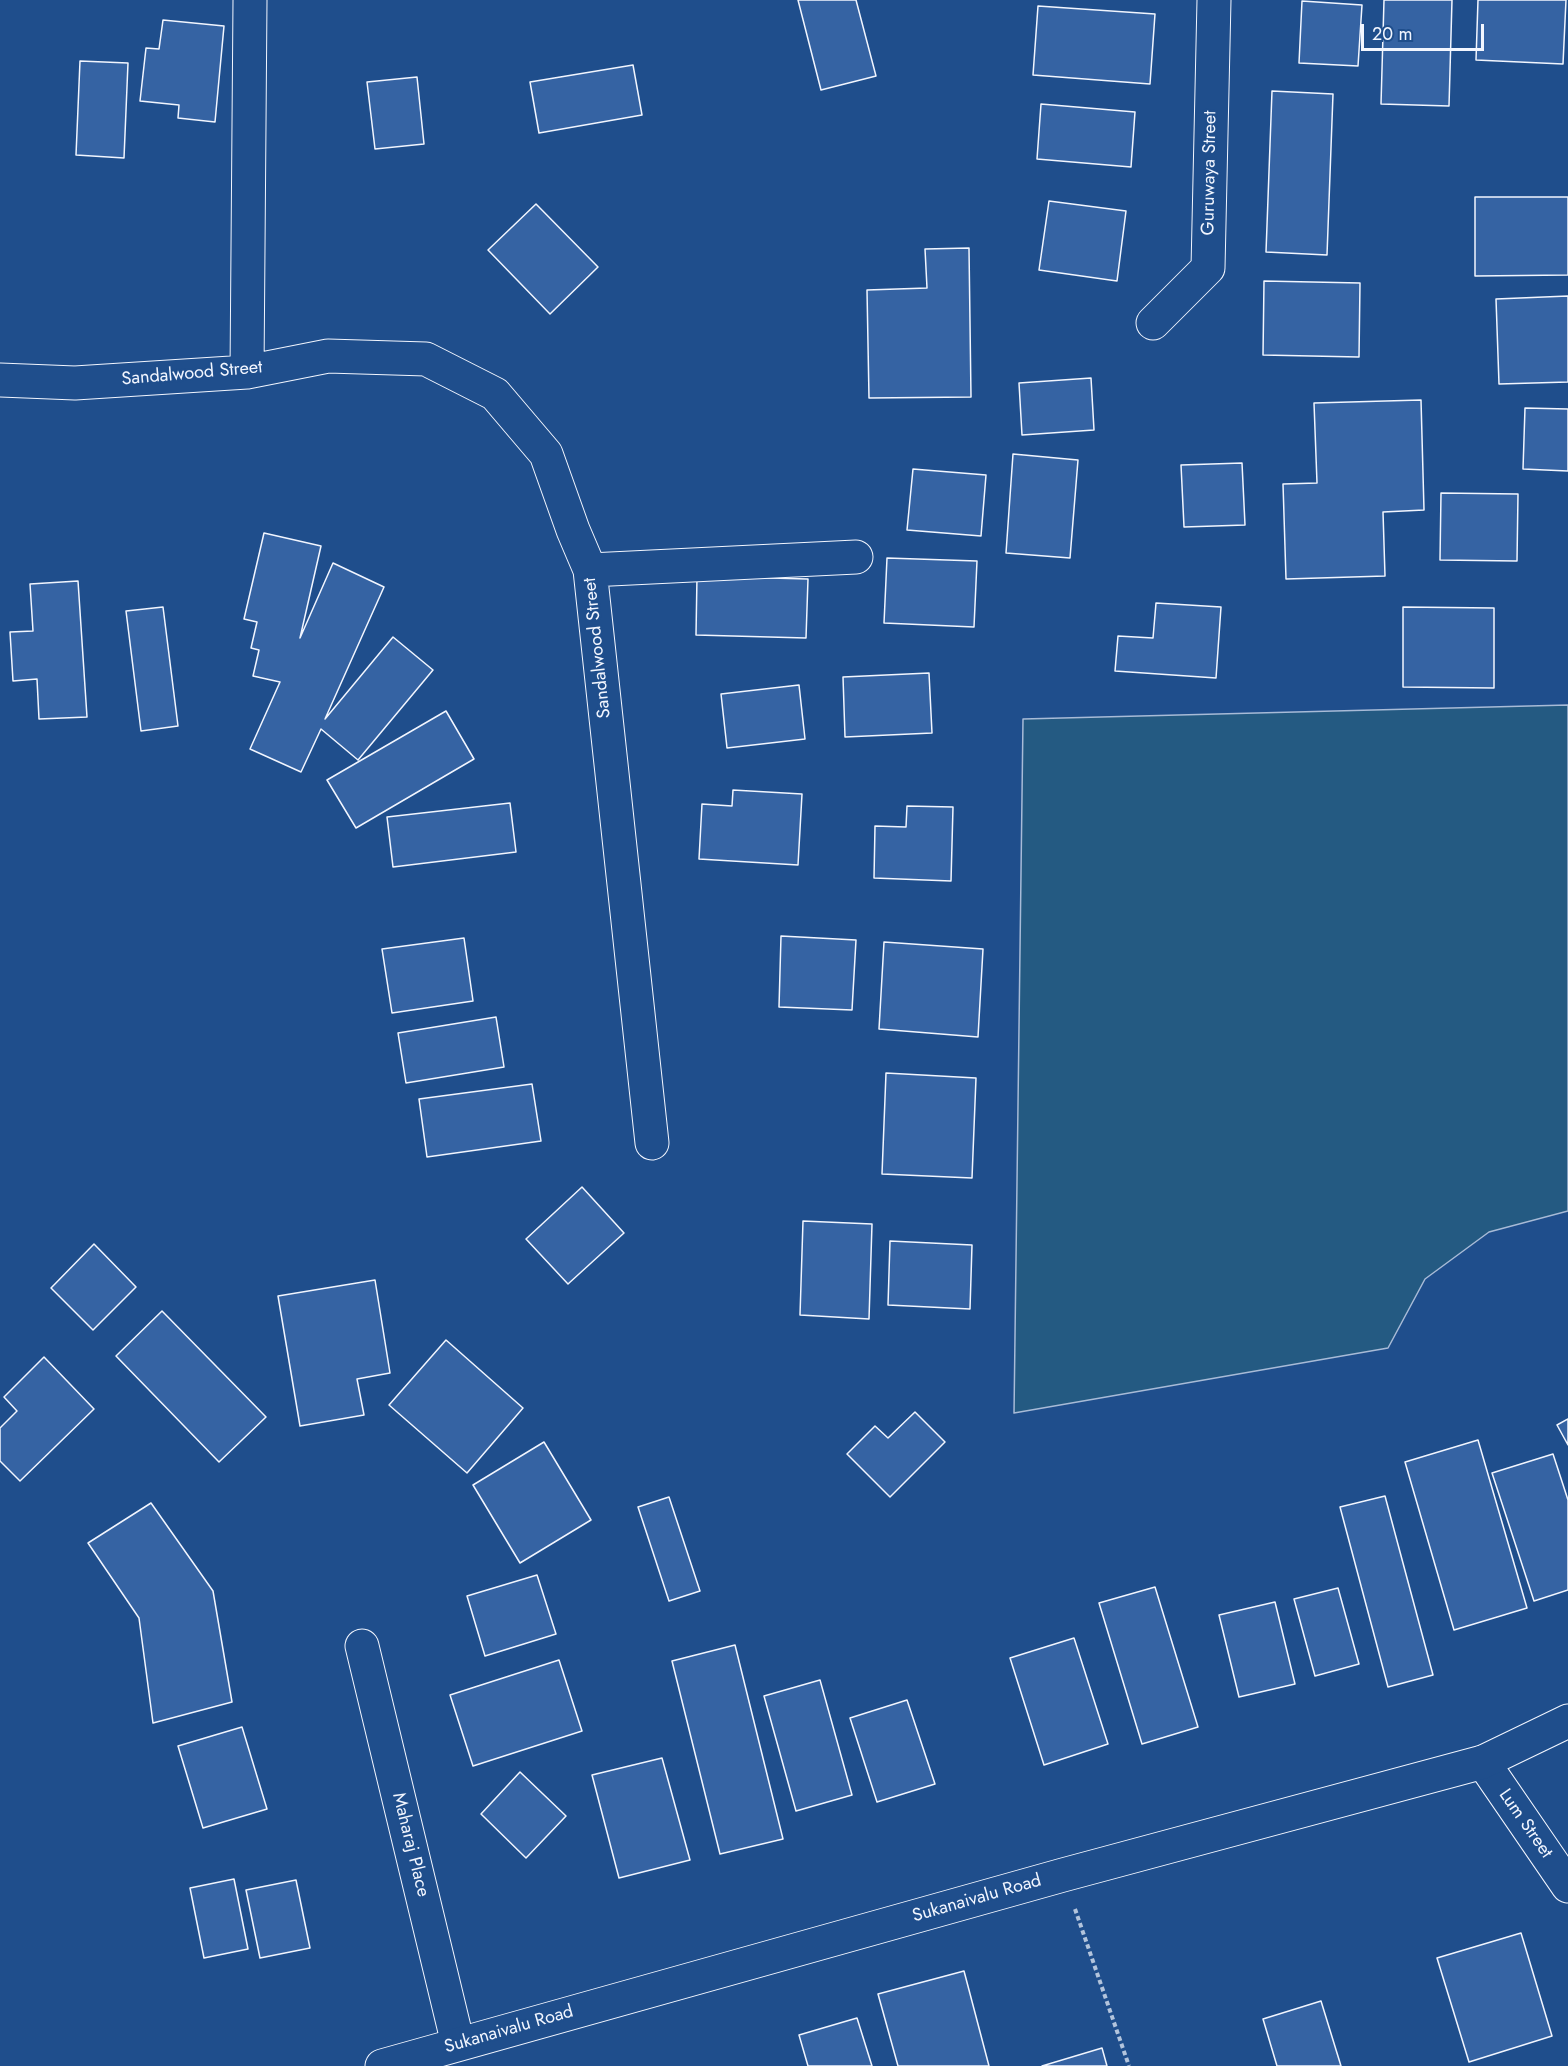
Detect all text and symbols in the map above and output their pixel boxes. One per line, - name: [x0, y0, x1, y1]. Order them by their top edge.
- scale bar: [1364, 12, 1487, 50]
- text: 20 m: [1372, 21, 1412, 47]
- street label: Guruwaya Street: [1198, 110, 1222, 236]
- street label: Sandalwood Street: [121, 357, 263, 391]
- street label: Sandalwood Street: [580, 577, 616, 719]
- street label: Lum Street: [1493, 1785, 1557, 1863]
- street label: Maharaj Place: [387, 1791, 433, 1899]
- street label: Sukanaivalu Road: [910, 1870, 1044, 1928]
- street label: Sukanaivalu Road: [442, 2001, 576, 2059]

